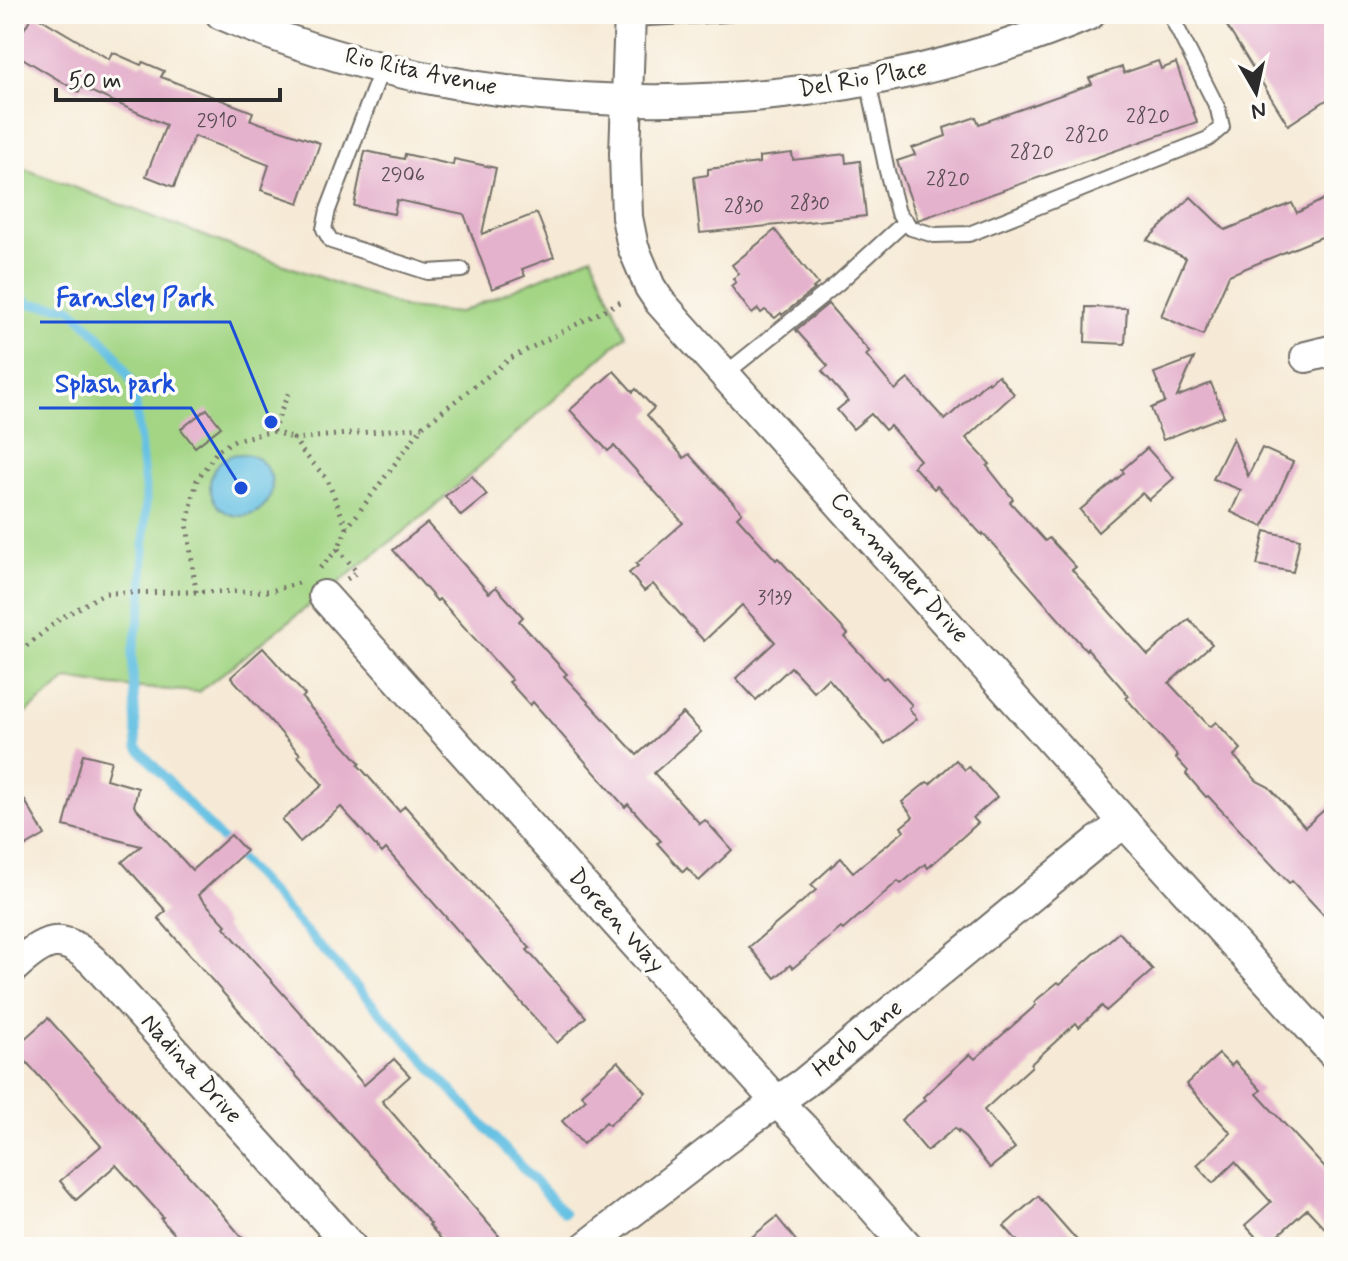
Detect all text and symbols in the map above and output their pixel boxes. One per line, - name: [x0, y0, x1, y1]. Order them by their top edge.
- street label: Rio Rita Avenue: [342, 41, 500, 103]
- scale bar: [56, 52, 280, 102]
- street label: Del Rio Place: [796, 52, 930, 106]
- north arrow: [1216, 52, 1296, 132]
- text: 50 m: [68, 66, 122, 97]
- text: N: [1249, 95, 1268, 125]
- house number: 2820: [1126, 103, 1170, 130]
- house number: 2910: [197, 108, 237, 135]
- house number: 2820: [1065, 122, 1109, 149]
- house number: 2820: [1010, 139, 1054, 166]
- house number: 2906: [381, 162, 425, 189]
- house number: 2820: [926, 166, 970, 193]
- house number: 2830: [790, 190, 830, 217]
- house number: 2830: [724, 193, 764, 220]
- callout: Farnsley Park: [40, 272, 230, 322]
- text: Farnsley Park: [56, 282, 214, 316]
- callout: Splash park: [39, 358, 191, 408]
- text: Splash park: [55, 368, 175, 402]
- street label: Commander Drive: [823, 486, 975, 650]
- house number: 3139: [757, 585, 793, 612]
- street label: Doreen Way: [561, 862, 671, 980]
- street label: Herb Lane: [806, 993, 910, 1085]
- street label: Nadina Drive: [133, 1007, 249, 1131]

